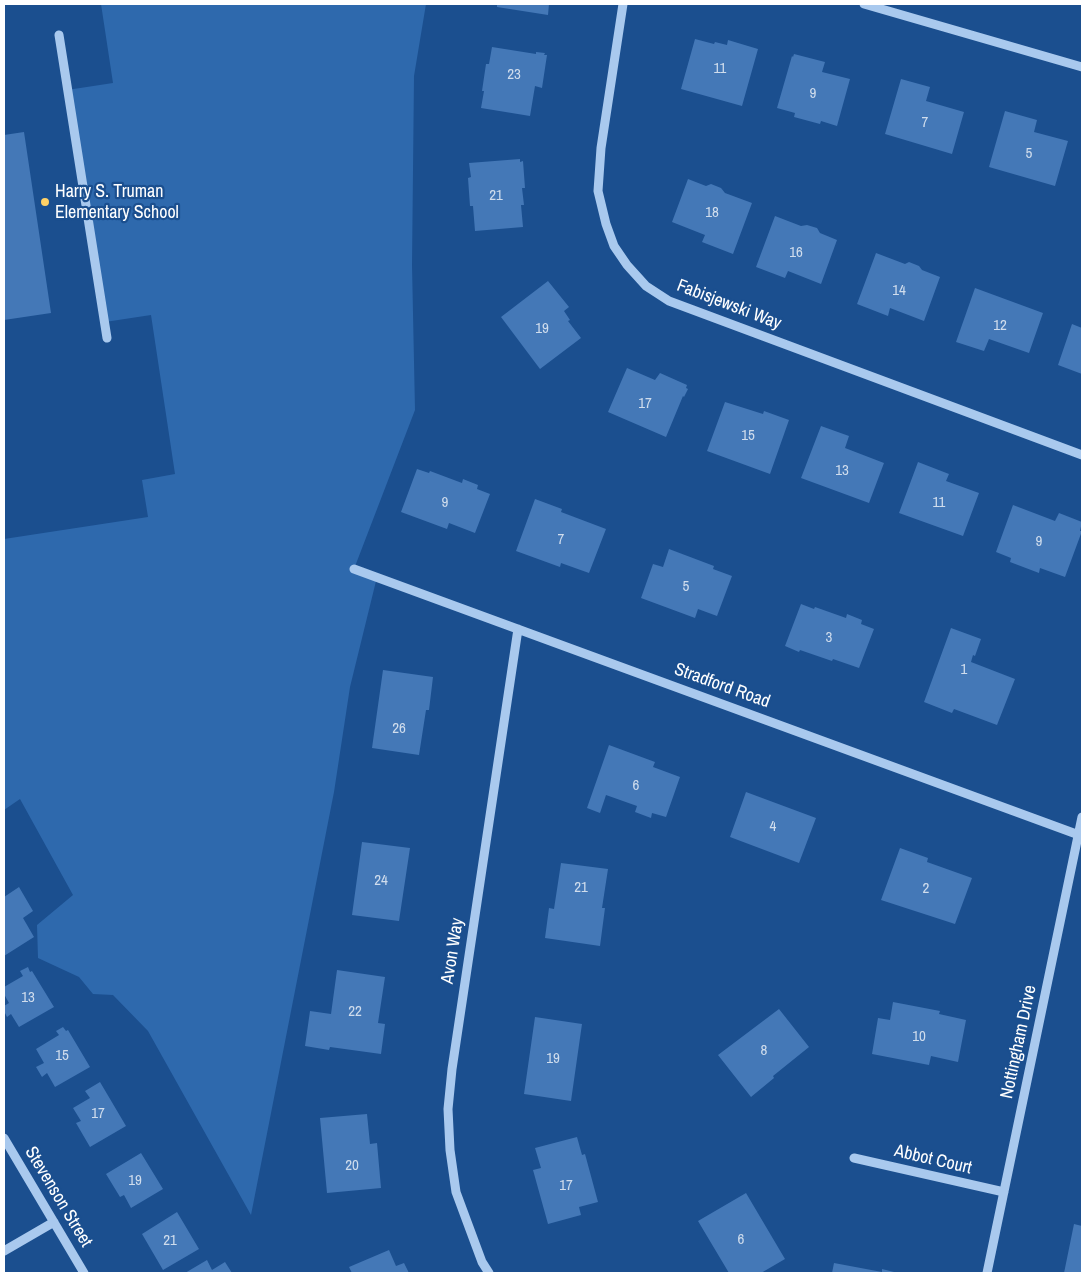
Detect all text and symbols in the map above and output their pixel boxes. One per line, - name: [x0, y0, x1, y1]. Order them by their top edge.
- house number: 11: [714, 60, 726, 78]
- house number: 23: [507, 66, 521, 84]
- house number: 9: [810, 85, 816, 103]
- house number: 7: [922, 114, 928, 132]
- house number: 5: [1026, 145, 1032, 163]
- place label: Harry S. Truman Elementary School: [55, 181, 179, 223]
- house number: 21: [489, 187, 503, 205]
- marker: Harry S. Truman Elementary School: [39, 196, 51, 208]
- house number: 18: [705, 204, 719, 222]
- house number: 16: [789, 244, 803, 262]
- street label: Fabisjewski Way: [674, 275, 784, 335]
- house number: 14: [892, 282, 906, 300]
- house number: 12: [993, 317, 1007, 335]
- house number: 19: [535, 320, 549, 338]
- house number: 17: [638, 395, 652, 413]
- house number: 15: [741, 427, 755, 445]
- house number: 13: [835, 462, 849, 480]
- house number: 9: [442, 494, 448, 512]
- house number: 11: [933, 494, 945, 512]
- house number: 7: [558, 531, 564, 549]
- house number: 9: [1036, 533, 1042, 551]
- house number: 5: [683, 578, 689, 596]
- house number: 3: [826, 629, 832, 647]
- street label: Stradford Road: [671, 659, 773, 713]
- house number: 1: [961, 661, 967, 679]
- house number: 26: [392, 720, 406, 738]
- house number: 6: [633, 777, 639, 795]
- house number: 4: [770, 818, 776, 836]
- house number: 24: [374, 872, 388, 890]
- house number: 21: [574, 879, 588, 897]
- house number: 2: [923, 880, 929, 898]
- street label: Avon Way: [437, 916, 469, 986]
- street label: Nottingham Drive: [996, 983, 1042, 1101]
- house number: 13: [21, 989, 35, 1007]
- house number: 22: [348, 1003, 362, 1021]
- house number: 10: [912, 1028, 926, 1046]
- house number: 8: [761, 1042, 767, 1060]
- house number: 15: [55, 1047, 69, 1065]
- house number: 19: [546, 1050, 560, 1068]
- house number: 17: [91, 1105, 105, 1123]
- street label: Abbot Court: [892, 1141, 974, 1179]
- street label: Stevenson Street: [20, 1143, 96, 1251]
- house number: 20: [345, 1157, 359, 1175]
- house number: 19: [128, 1172, 142, 1190]
- house number: 17: [559, 1177, 573, 1195]
- house number: 6: [738, 1231, 744, 1249]
- house number: 21: [163, 1232, 177, 1250]

